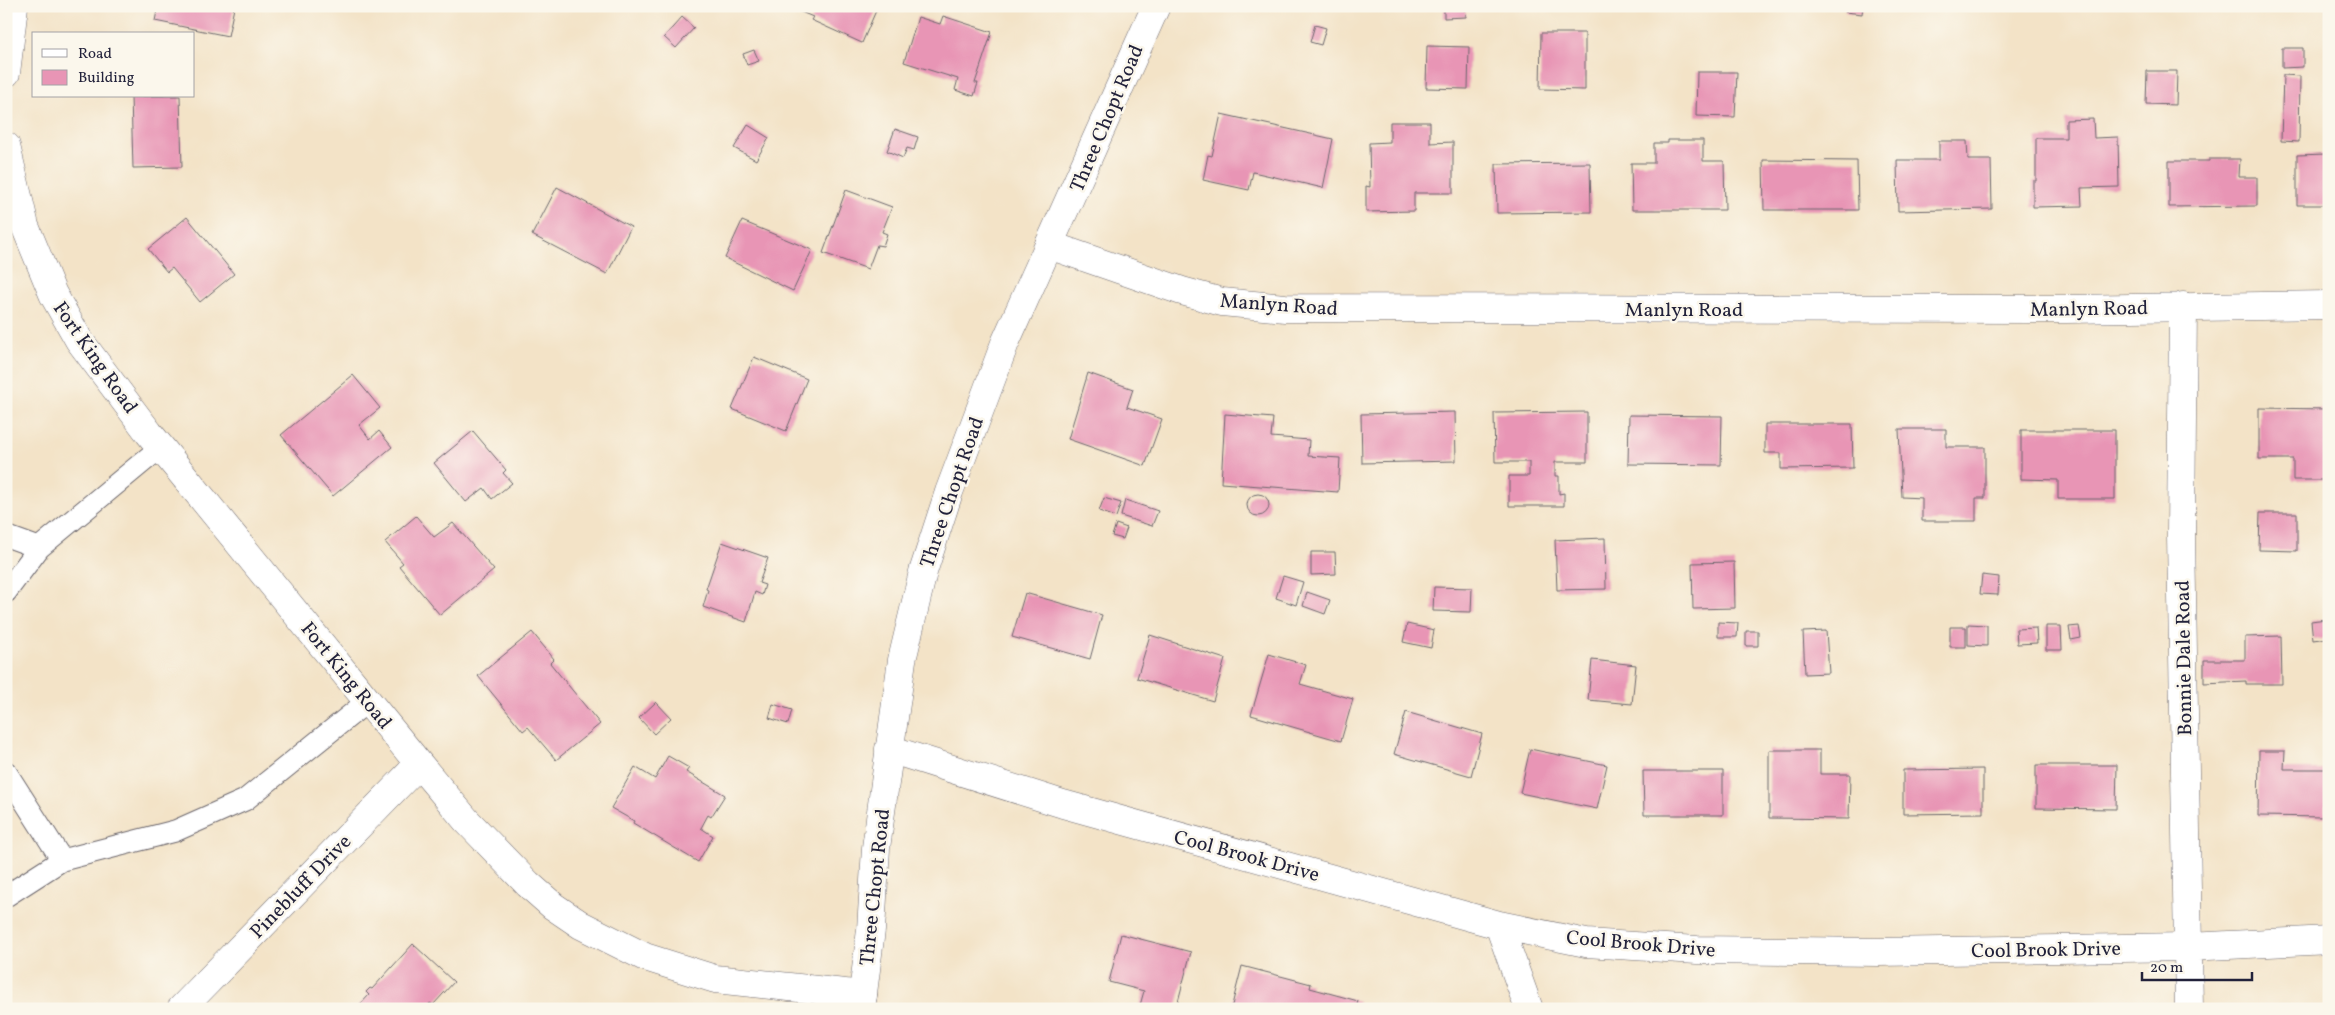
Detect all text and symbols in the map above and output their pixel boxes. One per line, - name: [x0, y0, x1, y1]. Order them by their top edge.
- legend: [32, 32, 195, 98]
- street label: Three Chopt Road: [1064, 41, 1152, 197]
- text: Road: [78, 44, 112, 65]
- text: Building: [78, 68, 135, 89]
- street label: Manlyn Road: [1219, 288, 1339, 324]
- street label: Manlyn Road: [2030, 295, 2148, 325]
- street label: Fort King Road: [45, 296, 143, 420]
- street label: Manlyn Road: [1625, 297, 1743, 325]
- street label: Three Chopt Road: [914, 413, 992, 572]
- street label: Bonnie Dale Road: [2170, 580, 2200, 736]
- street label: Fort King Road: [293, 616, 398, 736]
- street label: Three Chopt Road: [854, 807, 898, 967]
- street label: Cool Brook Drive: [1171, 824, 1322, 890]
- street label: Pinebluff Drive: [244, 829, 358, 946]
- street label: Cool Brook Drive: [1565, 925, 1717, 965]
- street label: Cool Brook Drive: [1971, 936, 2121, 966]
- scale bar: [2142, 950, 2252, 982]
- text: 20 m: [2150, 958, 2183, 979]

